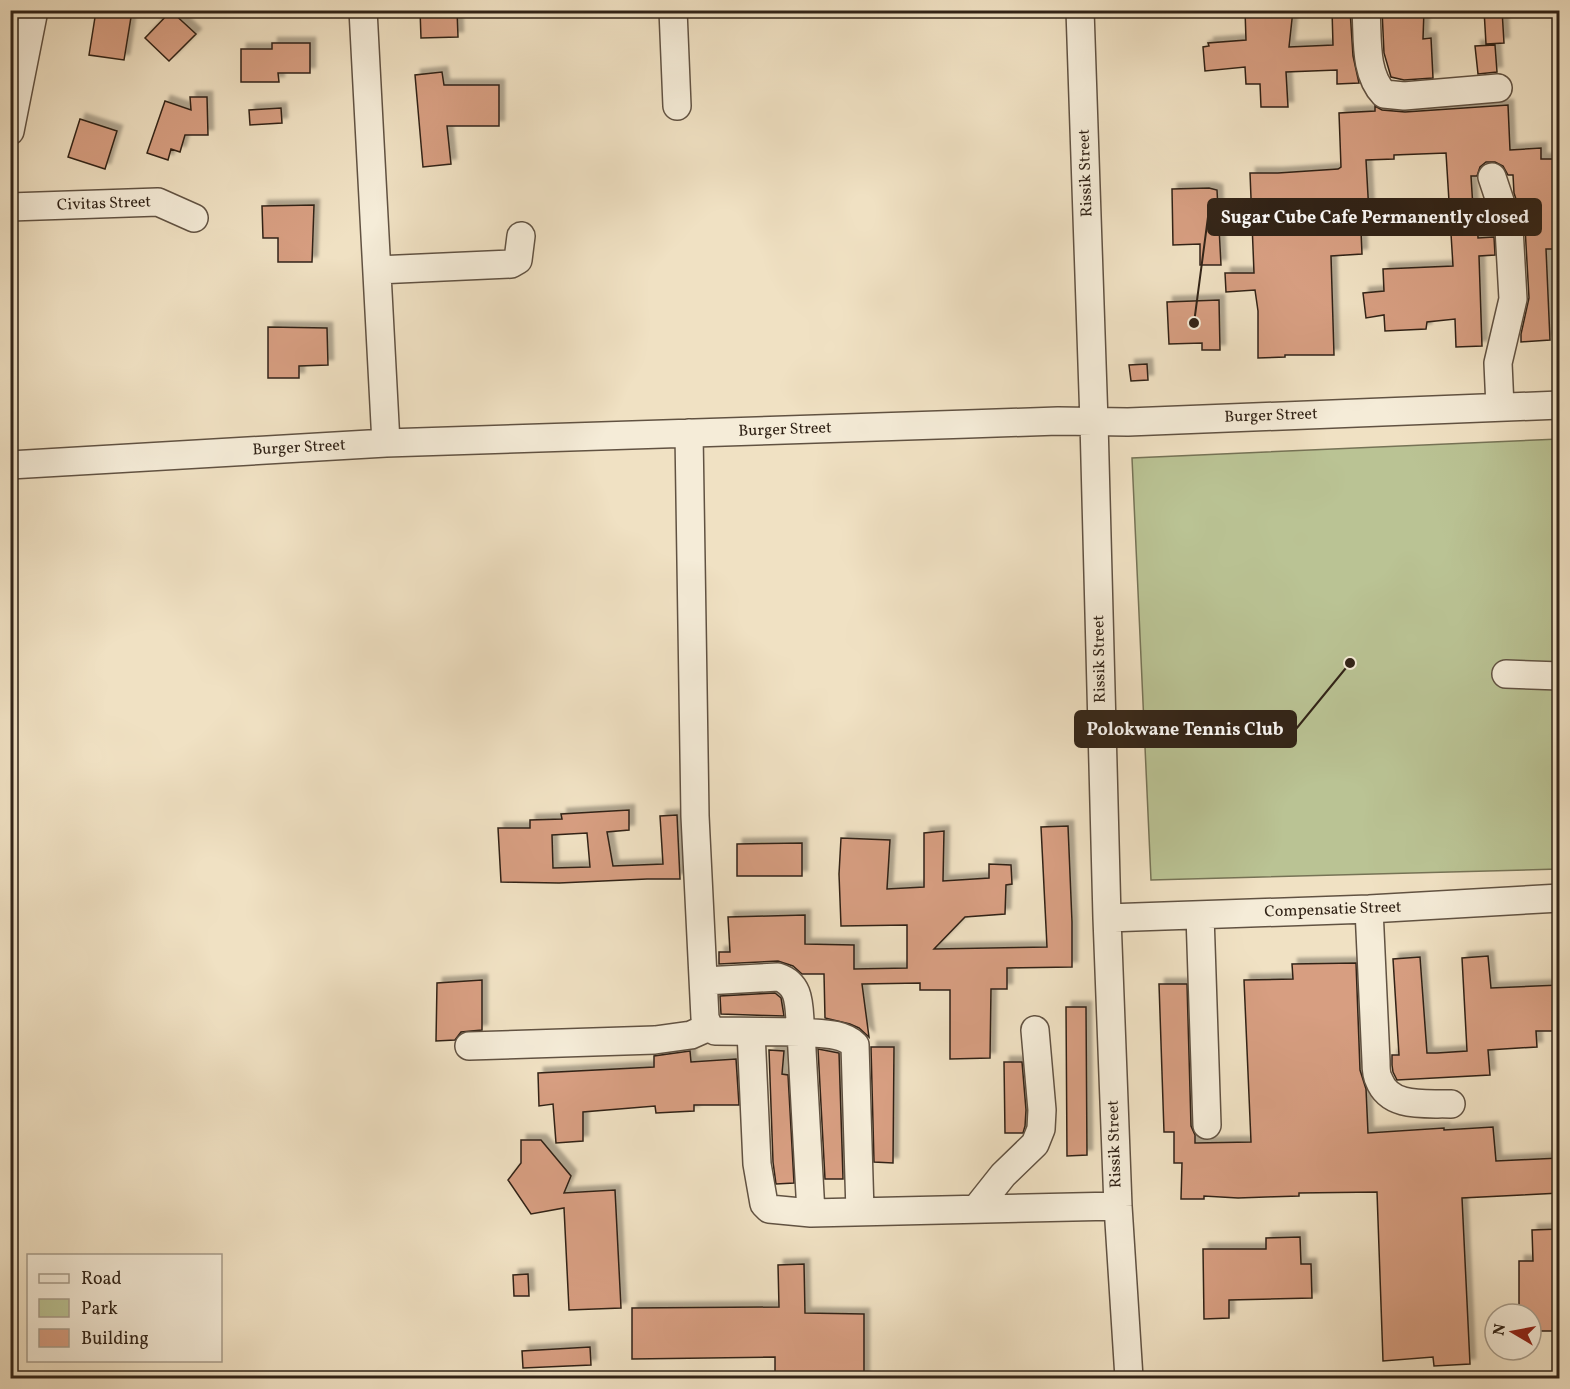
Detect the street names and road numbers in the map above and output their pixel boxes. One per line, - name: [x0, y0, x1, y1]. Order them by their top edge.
- street label: Rissik Street: [1073, 128, 1099, 217]
- street label: Civitas Street: [57, 191, 152, 217]
- street label: Burger Street: [1224, 403, 1318, 429]
- street label: Burger Street: [738, 417, 832, 443]
- street label: Burger Street: [252, 435, 347, 461]
- street label: Rissik Street: [1088, 614, 1112, 703]
- street label: Compensatie Street: [1264, 897, 1402, 923]
- street label: Rissik Street: [1102, 1099, 1128, 1188]

